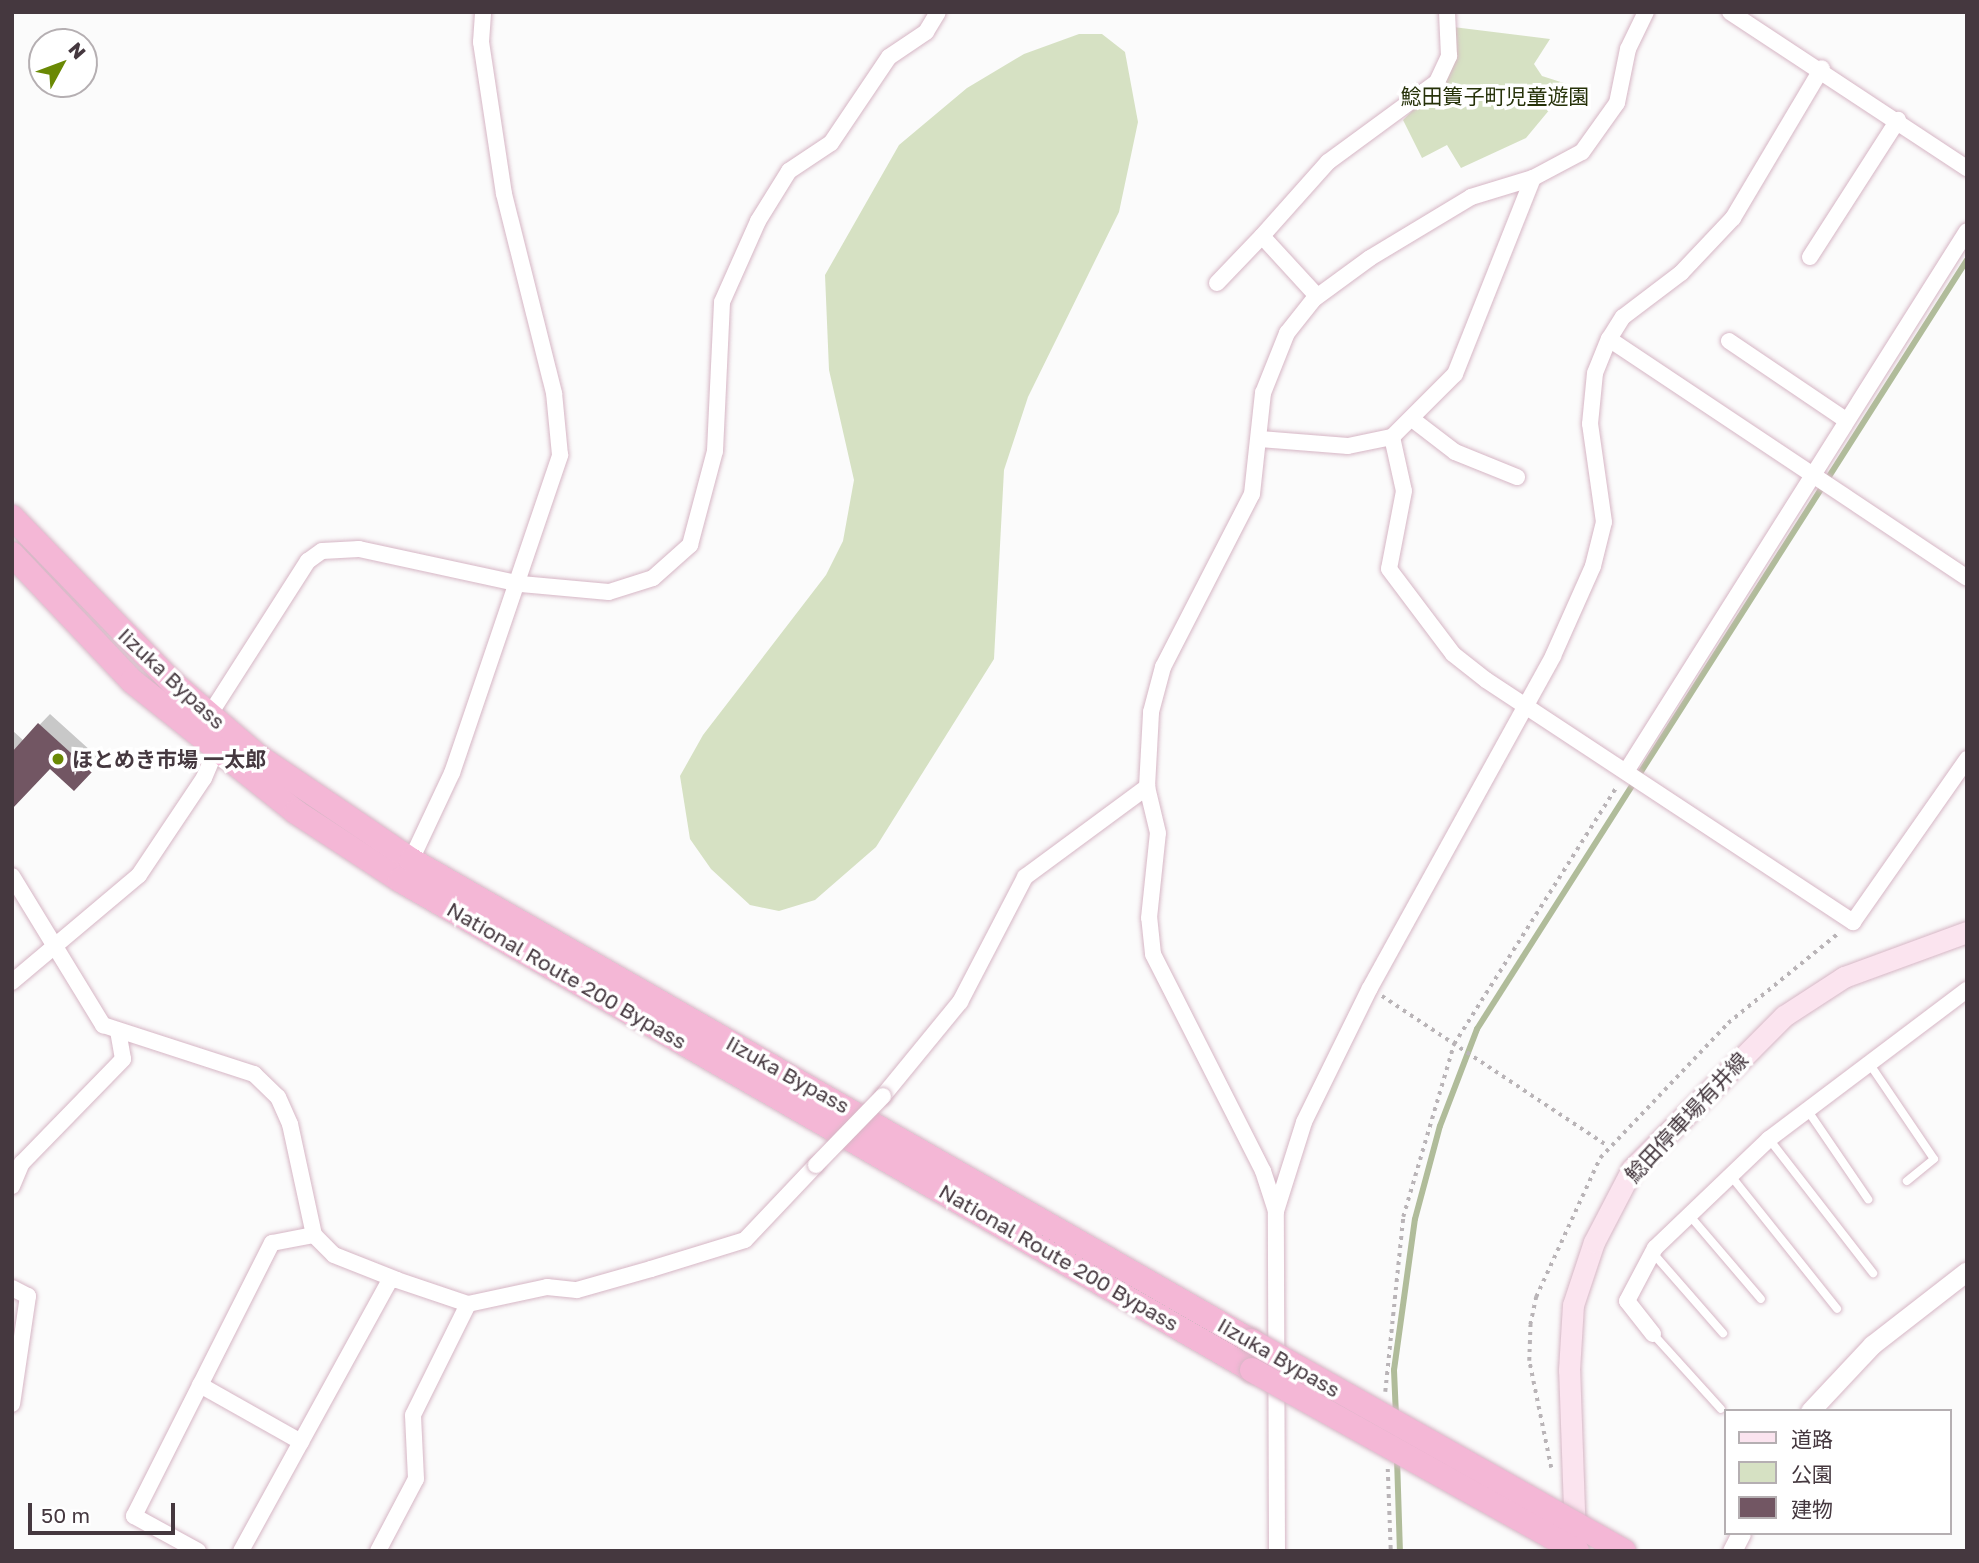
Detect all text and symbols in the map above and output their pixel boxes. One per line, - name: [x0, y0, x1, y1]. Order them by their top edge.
- north arrow: [28, 28, 98, 98]
- text: N: [64, 37, 91, 63]
- park label: 鯰田簀子町児童遊園: [1401, 83, 1589, 109]
- street label: Iizuka Bypass: [113, 622, 231, 734]
- place label: ほとめき市場 一太郎: [72, 746, 266, 772]
- marker: ほとめき市場 一太郎: [50, 751, 66, 767]
- street label: National Route 200 Bypass: [443, 896, 691, 1054]
- street label: Iizuka Bypass: [722, 1030, 854, 1118]
- street label: 鯰田停車場有井線: [1619, 1047, 1753, 1187]
- street label: National Route 200 Bypass: [935, 1178, 1183, 1336]
- street label: Iizuka Bypass: [1213, 1312, 1345, 1402]
- legend: [1724, 1409, 1951, 1535]
- text: 道路: [1791, 1426, 1833, 1452]
- text: 公園: [1791, 1461, 1833, 1487]
- scale bar: [32, 1490, 178, 1534]
- text: 建物: [1791, 1496, 1833, 1522]
- text: 50 m: [41, 1502, 90, 1528]

